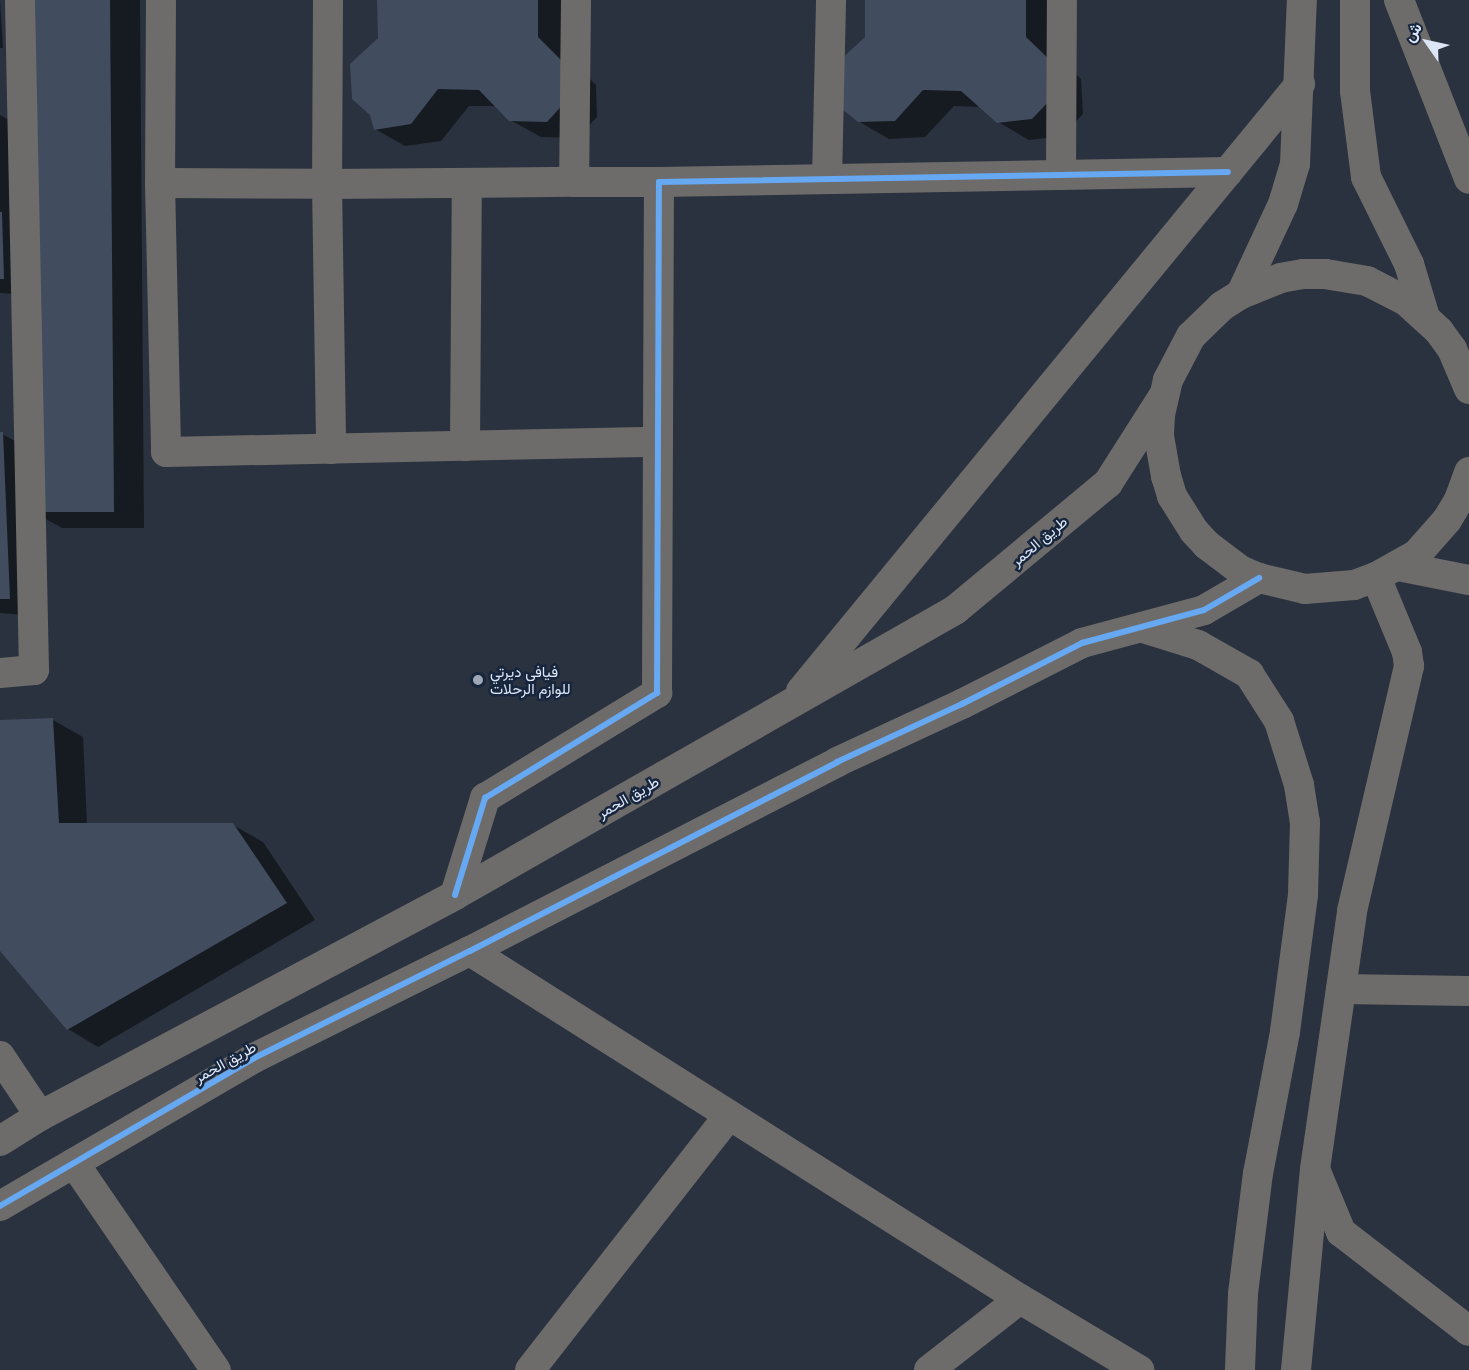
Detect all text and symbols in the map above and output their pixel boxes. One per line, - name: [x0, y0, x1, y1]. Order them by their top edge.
- north arrow: [1397, 12, 1457, 72]
- text: ش: [1398, 18, 1426, 46]
- street label: طريق الحمر: [1007, 512, 1071, 570]
- place label: فيافي ديرتي للوازم الرحلات: [490, 662, 571, 697]
- marker: فيافي ديرتي للوازم الرحلات: [471, 673, 485, 687]
- street label: طريق الحمر: [594, 772, 662, 822]
- street label: طريق الحمر: [191, 1038, 259, 1086]

